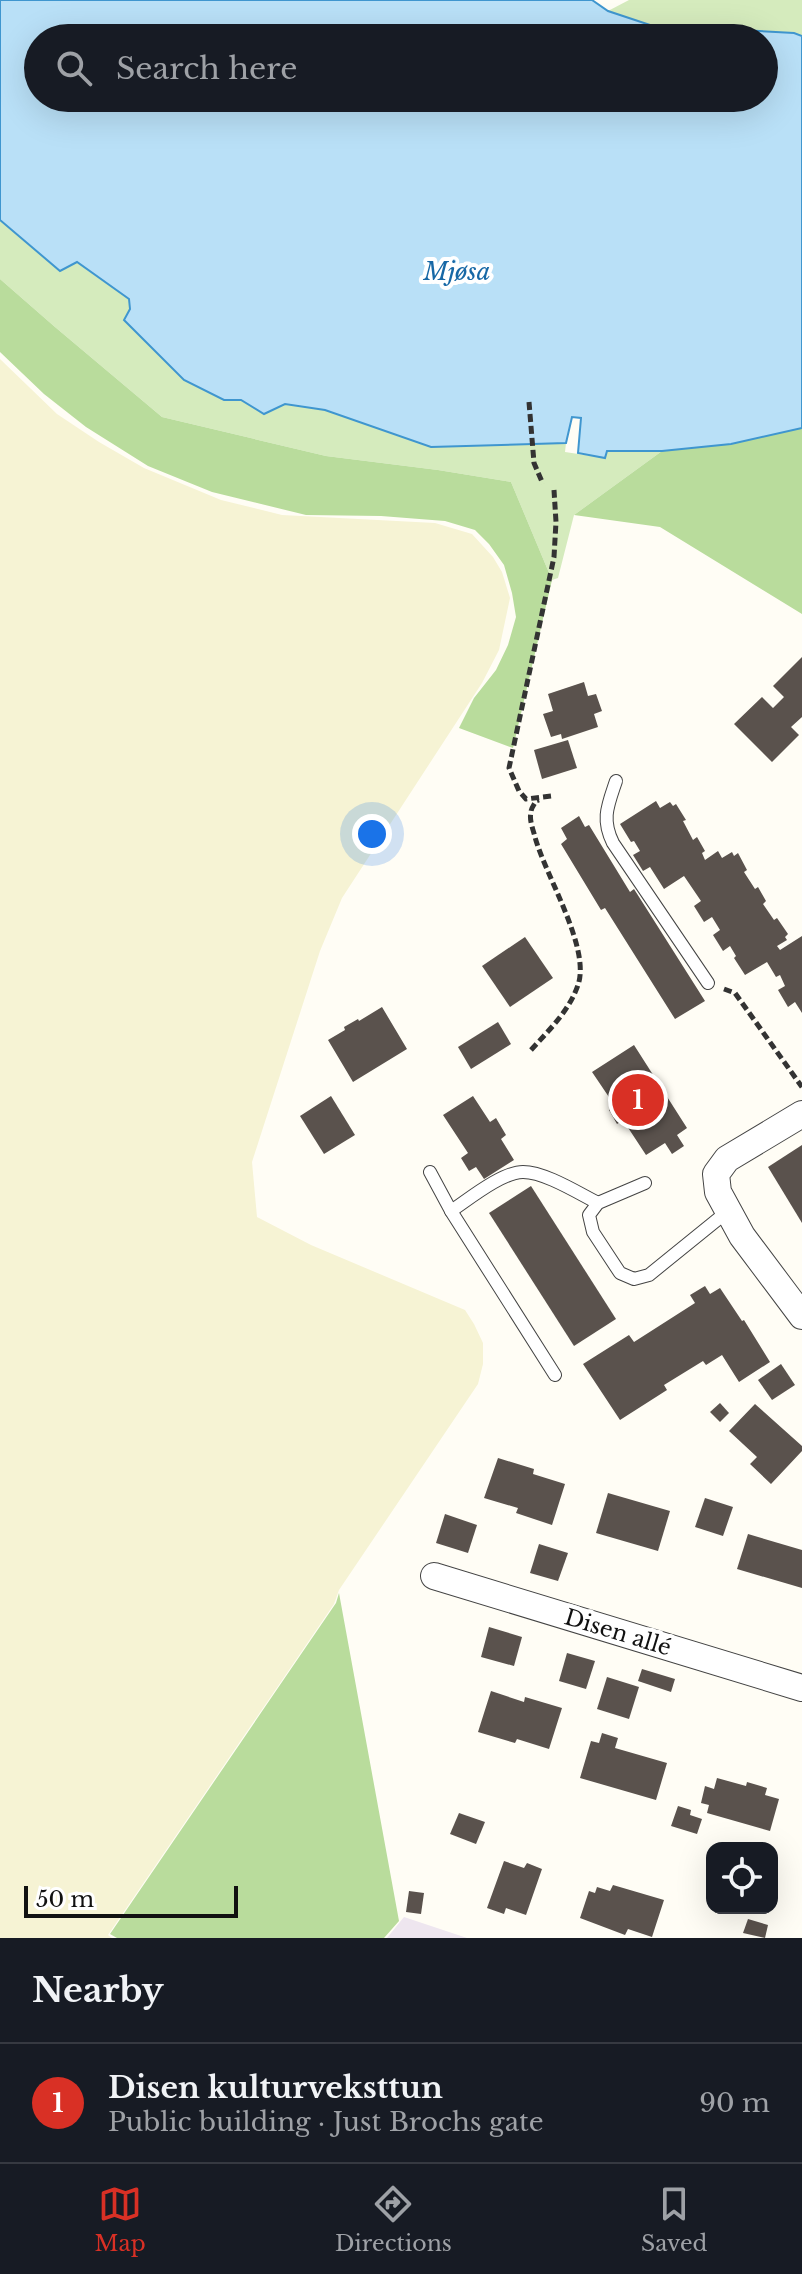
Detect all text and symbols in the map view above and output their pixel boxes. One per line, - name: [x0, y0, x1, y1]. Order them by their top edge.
- search box: [24, 24, 778, 112]
- icon: search: [52, 46, 96, 90]
- text: Search here: [116, 50, 297, 87]
- water label: Mjøsa: [423, 257, 490, 286]
- your location: [352, 814, 392, 854]
- pin: 1: [612, 1070, 664, 1130]
- street label: Disen allé: [561, 1603, 674, 1661]
- map controls: [706, 1842, 778, 1914]
- button: locate: [706, 1842, 778, 1914]
- scale bar: [24, 1882, 238, 1918]
- text: 50 m: [36, 1886, 94, 1913]
- text: Nearby: [32, 1969, 164, 2011]
- text: Disen kulturveksttun: [108, 2069, 443, 2106]
- text: 1: [52, 2087, 64, 2119]
- text: 90 m: [699, 2087, 770, 2119]
- text: Public building · Just Brochs gate: [108, 2106, 544, 2138]
- tab: Map: [95, 2182, 146, 2257]
- tab: Directions: [335, 2182, 452, 2257]
- tab: Saved: [641, 2182, 707, 2257]

